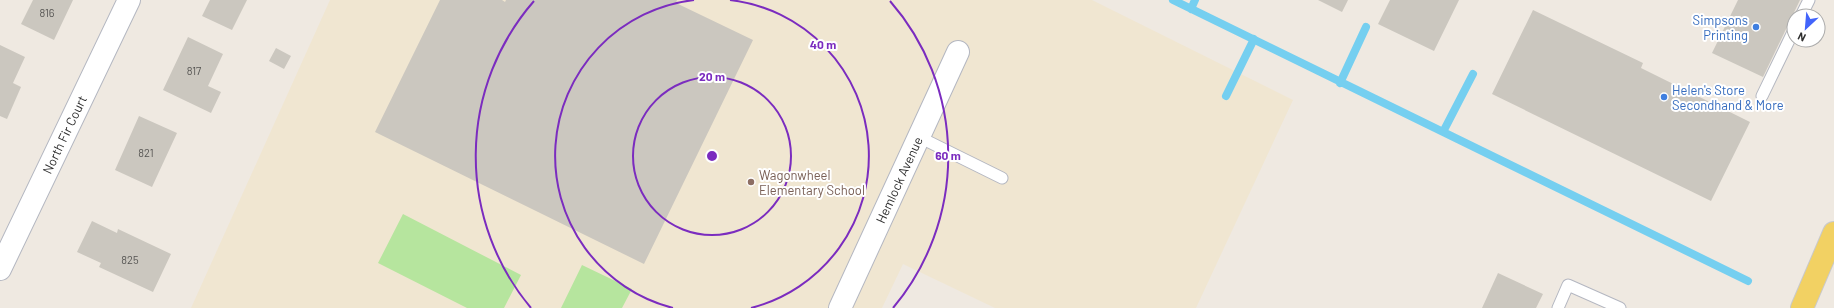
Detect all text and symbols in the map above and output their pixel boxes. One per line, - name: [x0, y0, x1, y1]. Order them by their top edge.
- house number: 816: [40, 6, 55, 19]
- north arrow: [1786, 8, 1826, 48]
- place label: Simpsons Printing: [1693, 12, 1748, 43]
- marker: Simpsons Printing: [1751, 22, 1761, 32]
- text: N: [1795, 30, 1808, 45]
- text: 40 m: [810, 37, 836, 51]
- house number: 817: [187, 64, 201, 77]
- text: 20 m: [699, 69, 725, 83]
- place label: Helen's Store Secondhand & More: [1672, 82, 1784, 113]
- marker: Helen's Store Secondhand & More: [1659, 92, 1669, 102]
- street label: North Fir Court: [39, 93, 90, 176]
- street label: Hemlock Avenue: [872, 134, 926, 226]
- house number: 821: [138, 146, 154, 159]
- text: 60 m: [935, 148, 961, 162]
- centre of rings: [705, 149, 719, 163]
- place label: Wagonwheel Elementary School: [759, 167, 865, 198]
- marker: Wagonwheel Elementary School: [746, 177, 756, 187]
- house number: 825: [121, 253, 139, 266]

